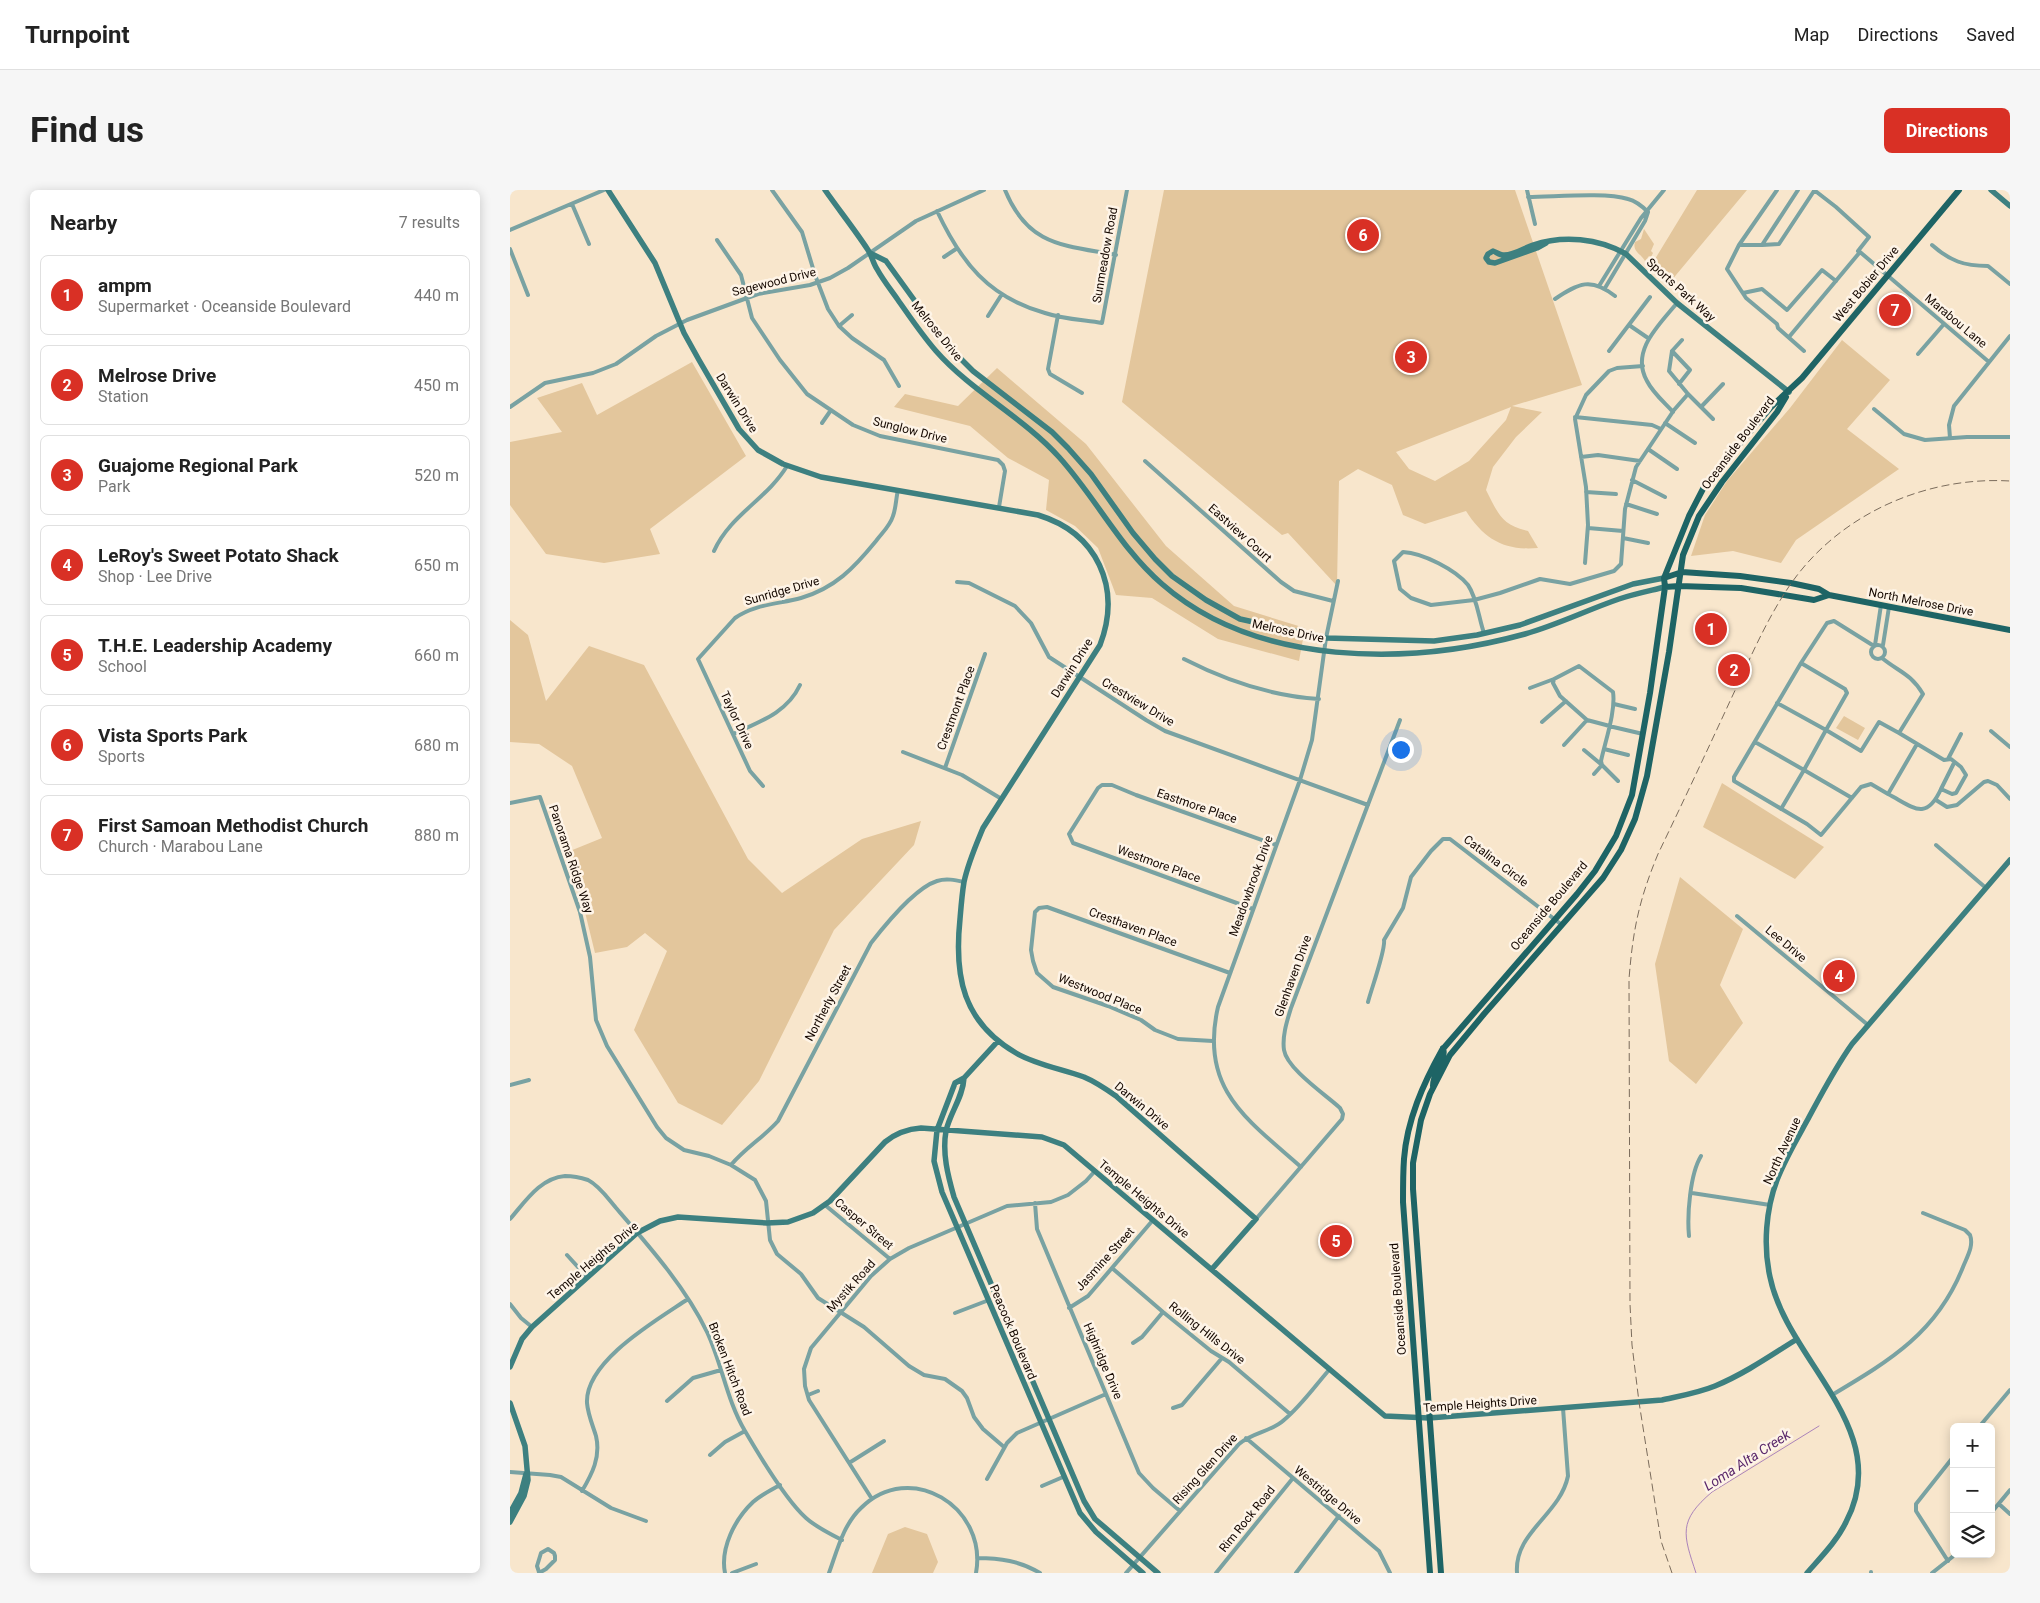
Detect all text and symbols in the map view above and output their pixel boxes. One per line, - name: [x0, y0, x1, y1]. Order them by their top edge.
- text: Turnpoint: [25, 21, 130, 49]
- text: Map: [1794, 24, 1829, 45]
- text: Directions: [1857, 24, 1938, 45]
- text: Saved: [1966, 24, 2015, 45]
- button: Directions: [1884, 108, 2010, 153]
- text: Find us: [30, 110, 144, 151]
- street label: Sunmeadow Road: [1090, 206, 1120, 304]
- text: Nearby: [50, 211, 117, 235]
- text: 7 results: [399, 213, 460, 232]
- pin: 6: [1347, 216, 1379, 254]
- street label: West Bobier Drive: [1830, 243, 1902, 325]
- street label: Sports Park Way: [1644, 255, 1719, 325]
- street label: Sagewood Drive: [731, 265, 817, 299]
- text: ampm: [98, 274, 152, 297]
- text: 1: [62, 286, 72, 305]
- text: 440 m: [414, 286, 459, 305]
- pin: 7: [1879, 291, 1911, 329]
- street label: Marabou Lane: [1922, 291, 1990, 351]
- text: Supermarket · Oceanside Boulevard: [98, 297, 351, 316]
- street label: Melrose Drive: [909, 298, 965, 364]
- pin: 3: [1395, 338, 1427, 376]
- text: Melrose Drive: [98, 364, 216, 387]
- street label: Darwin Drive: [713, 371, 761, 435]
- text: 2: [62, 376, 72, 395]
- text: 450 m: [414, 376, 459, 395]
- text: Station: [98, 387, 149, 406]
- street label: Oceanside Boulevard: [1699, 394, 1777, 492]
- street label: Sunglow Drive: [872, 414, 948, 446]
- text: Guajome Regional Park: [98, 454, 298, 477]
- text: 3: [62, 466, 72, 485]
- text: 520 m: [414, 466, 459, 485]
- text: Park: [98, 477, 130, 496]
- street label: Eastview Court: [1206, 501, 1275, 565]
- text: LeRoy's Sweet Potato Shack: [98, 544, 339, 567]
- text: 4: [62, 556, 72, 575]
- text: 650 m: [414, 556, 459, 575]
- text: Shop · Lee Drive: [98, 567, 212, 586]
- street label: Sunridge Drive: [743, 574, 821, 608]
- street label: North Melrose Drive: [1867, 585, 1975, 619]
- pin: 1: [1695, 610, 1727, 648]
- street label: Melrose Drive: [1251, 617, 1325, 645]
- text: T.H.E. Leadership Academy: [98, 634, 332, 657]
- street label: Darwin Drive: [1048, 636, 1096, 700]
- text: 5: [62, 646, 72, 665]
- text: 660 m: [414, 646, 459, 665]
- pin: 2: [1718, 651, 1750, 689]
- text: School: [98, 657, 147, 676]
- street label: Crestmont Place: [934, 664, 978, 752]
- street label: Crestview Drive: [1099, 675, 1177, 729]
- street label: Taylor Drive: [717, 689, 757, 751]
- text: Vista Sports Park: [98, 724, 247, 747]
- text: 6: [62, 736, 72, 755]
- text: 680 m: [414, 736, 459, 755]
- your location: [1388, 737, 1414, 763]
- text: Sports: [98, 747, 145, 766]
- street label: Eastmore Place: [1155, 786, 1239, 826]
- street label: Panorama Ridge Way: [546, 803, 596, 915]
- text: First Samoan Methodist Church: [98, 814, 368, 837]
- text: 7: [62, 826, 72, 845]
- text: 880 m: [414, 826, 459, 845]
- street label: Catalina Circle: [1461, 832, 1531, 890]
- street label: Meadowbrook Drive: [1226, 834, 1276, 938]
- text: Church · Marabou Lane: [98, 837, 263, 856]
- street label: Westmore Place: [1116, 842, 1202, 886]
- street label: Oceanside Boulevard: [1508, 858, 1590, 954]
- street label: Cresthaven Place: [1087, 905, 1179, 949]
- street label: Lee Drive: [1763, 923, 1809, 965]
- street label: Glenhaven Drive: [1272, 933, 1314, 1019]
- pin: 4: [1823, 957, 1855, 995]
- street label: Northerly Street: [802, 963, 854, 1043]
- street label: Westwood Place: [1056, 971, 1144, 1017]
- street label: Darwin Drive: [1112, 1079, 1172, 1133]
- street label: North Avenue: [1760, 1115, 1804, 1187]
- street label: Temple Heights Drive: [1096, 1157, 1192, 1241]
- street label: Casper Street: [832, 1195, 896, 1253]
- street label: Temple Heights Drive: [545, 1219, 641, 1303]
- pin: 5: [1320, 1222, 1352, 1260]
- street label: Jasmine Street: [1073, 1224, 1137, 1294]
- street label: Oceanside Boulevard: [1387, 1242, 1409, 1356]
- street label: Mystik Road: [824, 1257, 878, 1315]
- street label: Peacock Boulevard: [987, 1282, 1039, 1382]
- street label: Rolling Hills Drive: [1166, 1299, 1248, 1367]
- street label: Broken Hitch Road: [706, 1320, 754, 1418]
- street label: Highridge Drive: [1081, 1321, 1125, 1401]
- street label: Temple Heights Drive: [1423, 1393, 1537, 1415]
- map controls: [1950, 1423, 1995, 1558]
- button: +: [1950, 1423, 1995, 1468]
- water label: Loma Alta Creek: [1701, 1426, 1794, 1494]
- street label: Rising Glen Drive: [1170, 1431, 1240, 1507]
- street label: Westridge Drive: [1291, 1463, 1365, 1527]
- button: −: [1950, 1468, 1995, 1513]
- street label: Rim Rock Road: [1216, 1483, 1278, 1555]
- button: layers: [1950, 1513, 1995, 1558]

